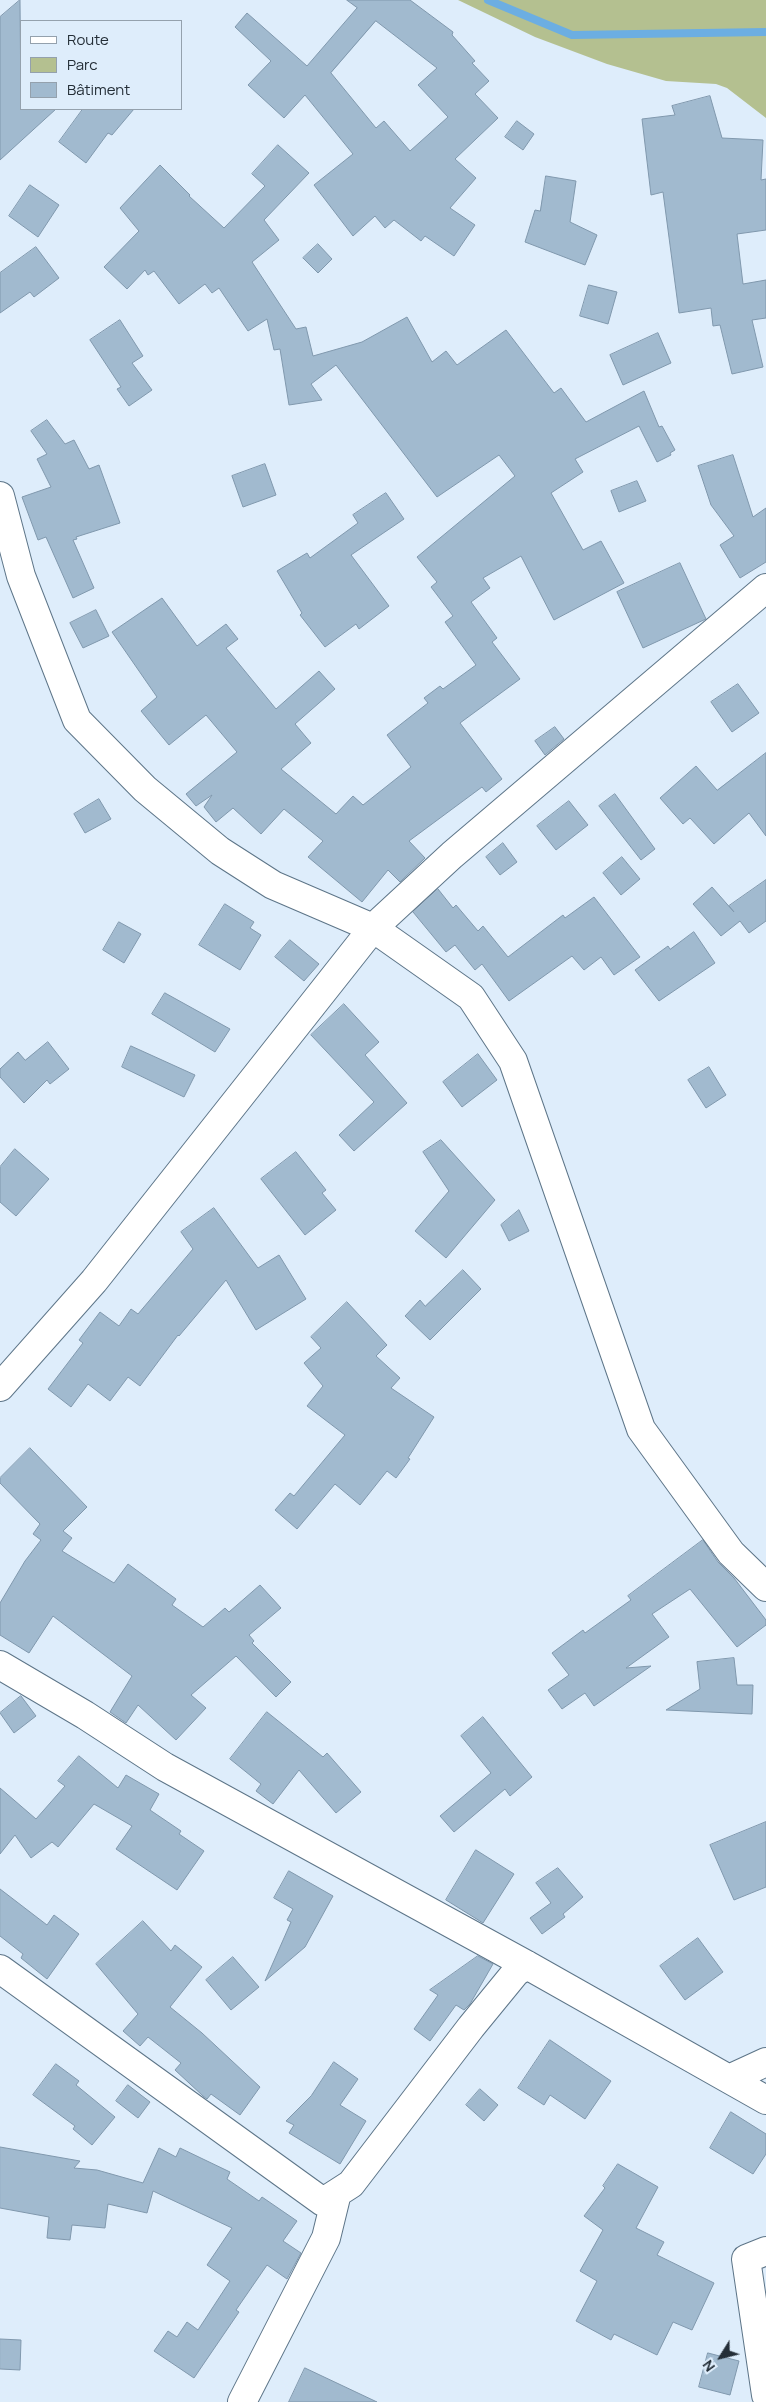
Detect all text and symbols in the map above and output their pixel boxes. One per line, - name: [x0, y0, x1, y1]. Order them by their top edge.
- legend: [20, 20, 182, 110]
- text: Route: [67, 29, 109, 50]
- text: Parc: [67, 54, 98, 75]
- text: Bâtiment: [67, 79, 130, 100]
- north arrow: [696, 2332, 746, 2382]
- text: N: [698, 2356, 719, 2376]

